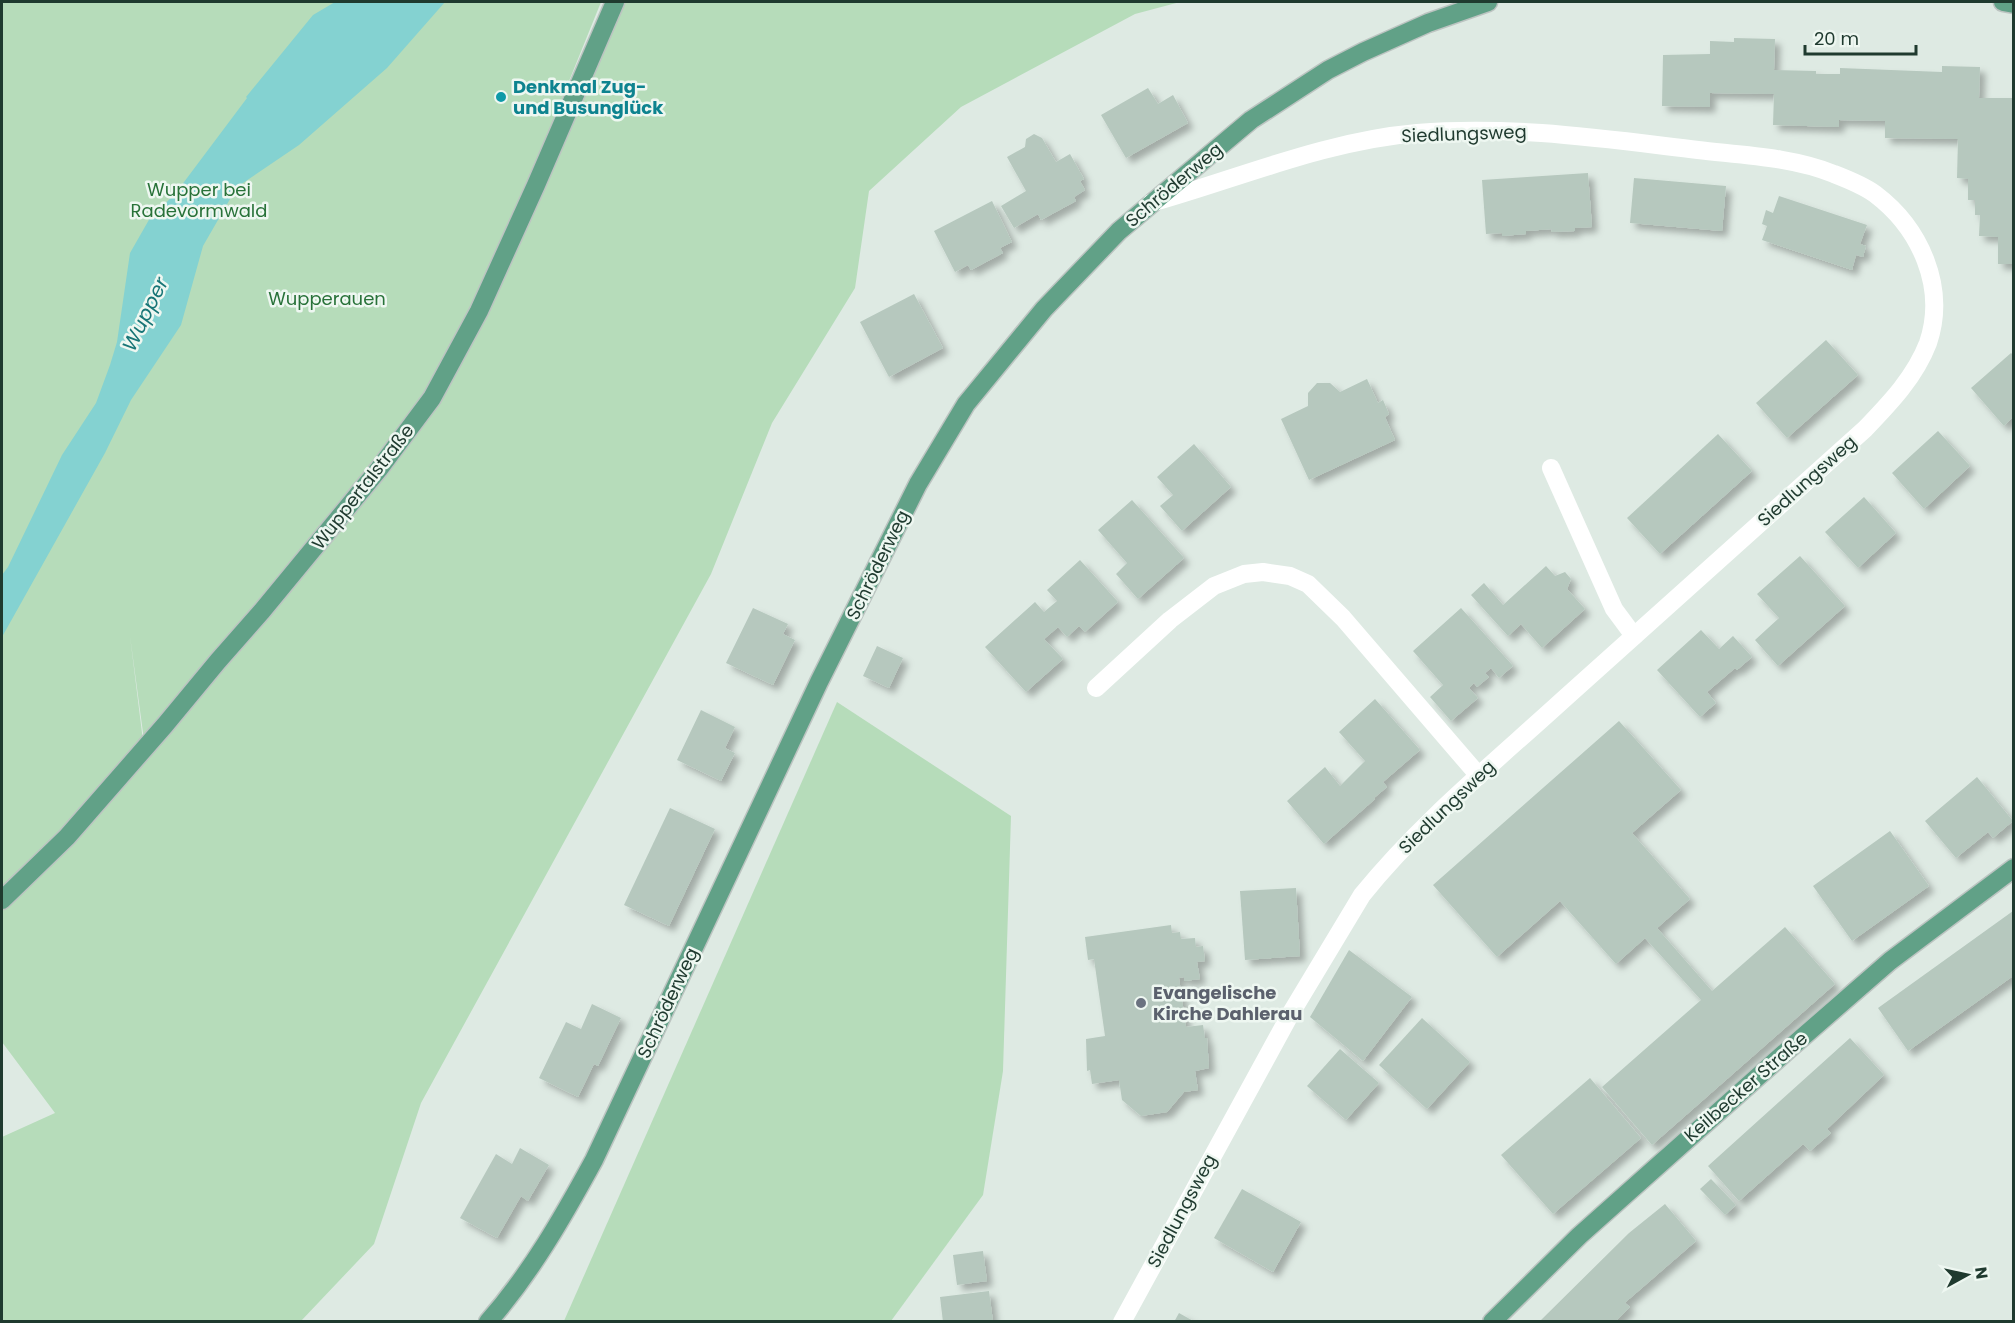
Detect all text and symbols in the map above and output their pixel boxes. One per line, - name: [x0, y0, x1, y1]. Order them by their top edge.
- scale bar: [1805, 18, 1916, 56]
- text: 20 m: [1814, 26, 1859, 51]
- place label: Denkmal Zug- und Busunglück: [513, 74, 664, 120]
- marker: Denkmal Zug- und Busunglück: [494, 90, 508, 104]
- street label: Siedlungsweg: [1401, 119, 1527, 148]
- street label: Schröderweg: [1120, 137, 1227, 233]
- park label: Wupper bei Radevormwald: [131, 177, 267, 223]
- water label: Wupper: [115, 272, 175, 356]
- park label: Wupperauen: [268, 286, 386, 311]
- street label: Wuppertalstraße: [306, 419, 419, 555]
- street label: Siedlungsweg: [1752, 429, 1862, 532]
- street label: Schröderweg: [840, 506, 915, 624]
- street label: Siedlungsweg: [1393, 754, 1500, 859]
- street label: Schröderweg: [631, 943, 704, 1062]
- place label: Evangelische Kirche Dahlerau: [1153, 980, 1302, 1026]
- marker: Evangelische Kirche Dahlerau: [1134, 996, 1148, 1010]
- street label: Keilbecker Straße: [1678, 1026, 1813, 1147]
- street label: Siedlungsweg: [1141, 1150, 1222, 1272]
- north arrow: [1937, 1245, 1997, 1305]
- text: N: [1969, 1265, 1994, 1281]

